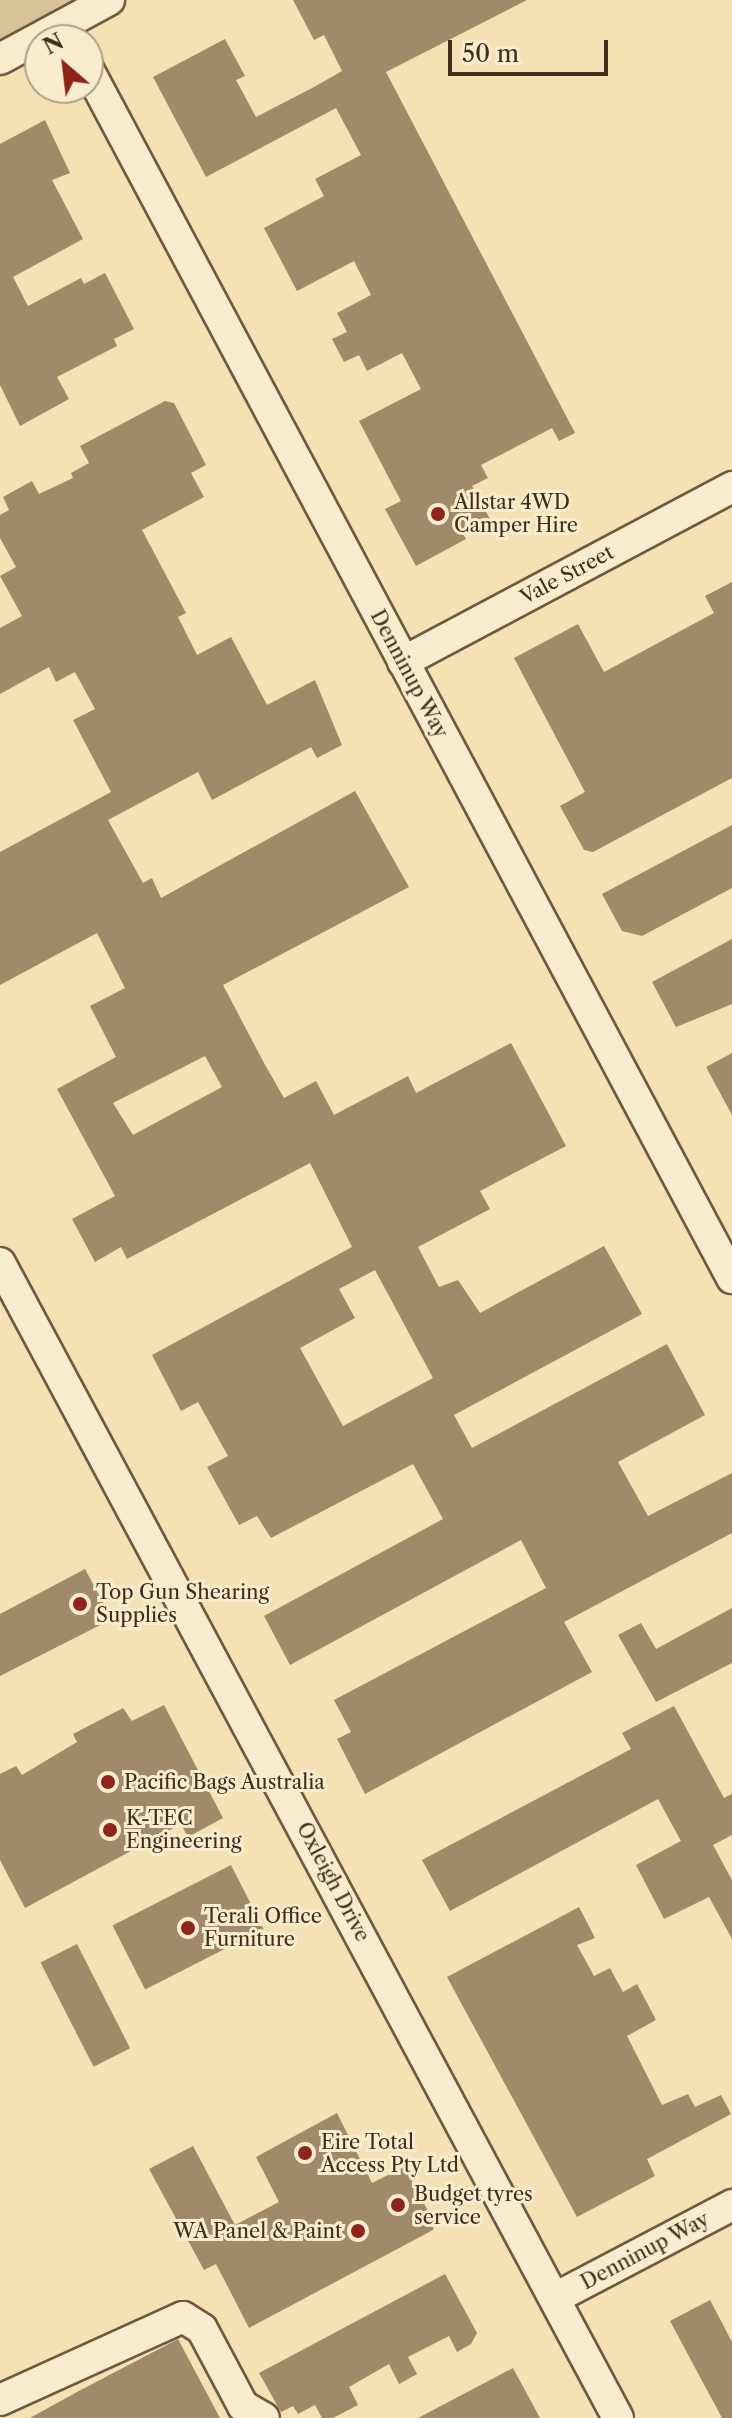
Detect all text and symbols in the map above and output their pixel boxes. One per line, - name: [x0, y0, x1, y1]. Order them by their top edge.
- north arrow: [24, 24, 104, 104]
- scale bar: [452, 24, 612, 74]
- text: N: [39, 28, 68, 61]
- text: 50 m: [462, 39, 519, 68]
- place label: Allstar 4WD Camper Hire: [454, 490, 578, 537]
- marker: Allstar 4WD Camper Hire: [429, 505, 447, 523]
- street label: Vale Street: [516, 540, 618, 610]
- street label: Denninup Way: [365, 606, 453, 742]
- place label: Top Gun Shearing Supplies: [96, 1580, 269, 1627]
- marker: Top Gun Shearing Supplies: [71, 1595, 89, 1613]
- place label: Pacific Bags Australia: [124, 1770, 326, 1794]
- marker: Pacific Bags Australia: [99, 1773, 117, 1791]
- place label: K-TEC Engineering: [126, 1806, 241, 1853]
- street label: Oxleigh Drive: [291, 1818, 375, 1946]
- marker: K-TEC Engineering: [101, 1821, 119, 1839]
- place label: Terali Office Furniture: [204, 1904, 322, 1951]
- marker: Terali Office Furniture: [179, 1919, 197, 1937]
- place label: Eire Total Access Pty Ltd: [321, 2130, 460, 2177]
- marker: Eire Total Access Pty Ltd: [296, 2144, 314, 2162]
- place label: Budget tyres service: [414, 2182, 533, 2229]
- marker: Budget tyres service: [389, 2196, 407, 2214]
- street label: Denninup Way: [577, 2207, 713, 2295]
- place label: WA Panel & Paint: [172, 2219, 342, 2243]
- marker: WA Panel & Paint: [349, 2222, 367, 2240]

